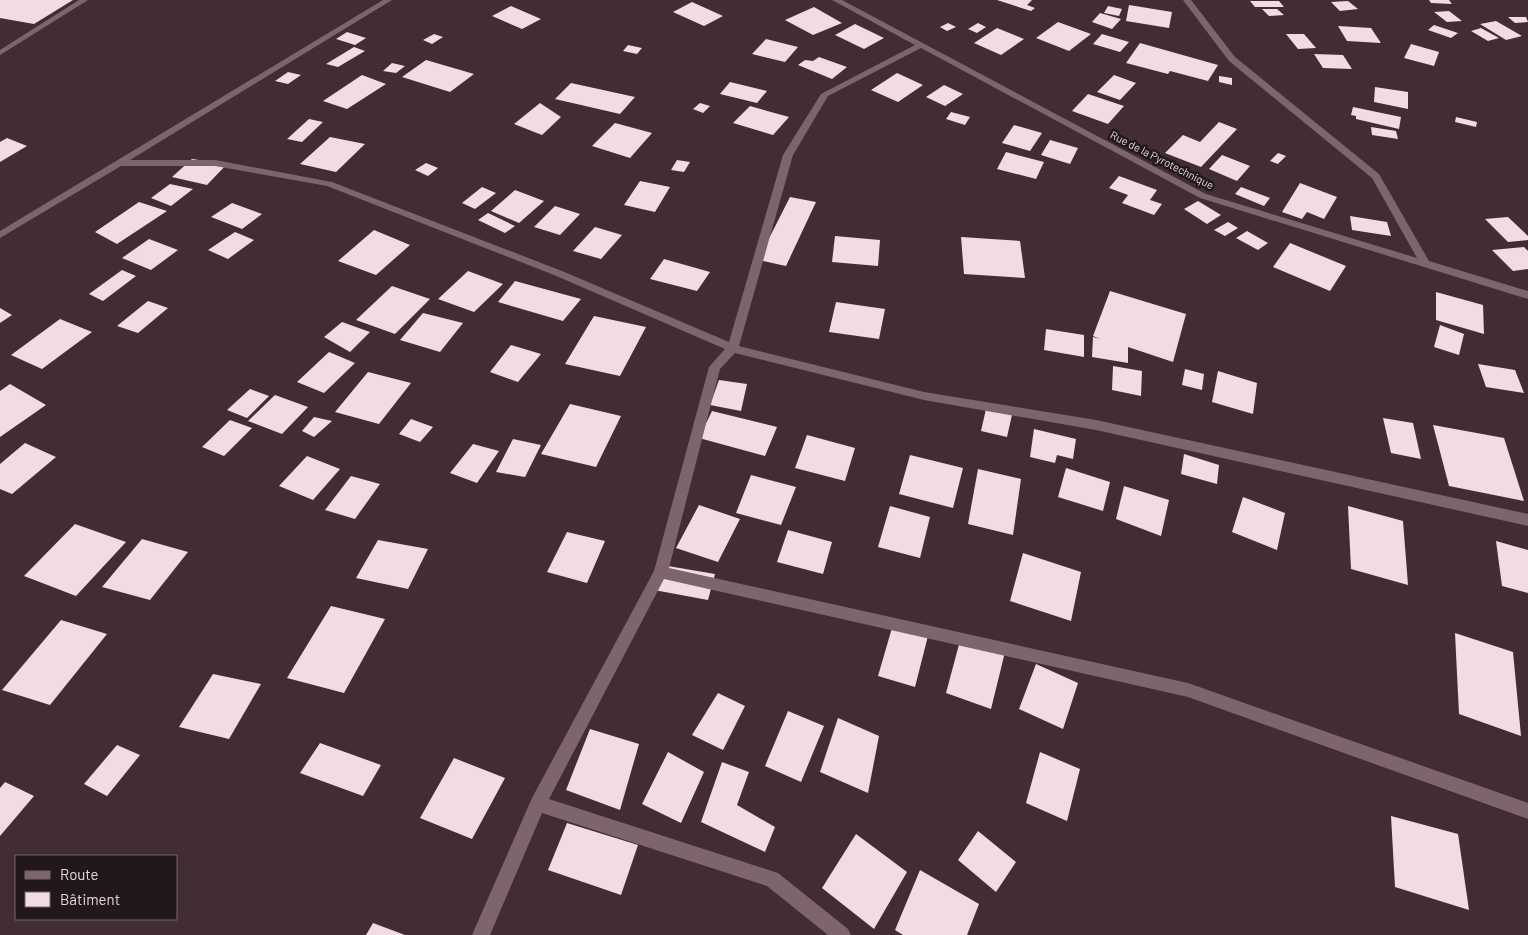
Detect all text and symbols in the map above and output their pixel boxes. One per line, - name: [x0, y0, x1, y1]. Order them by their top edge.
- street label: Rue de la Pyrotechnique: [1108, 128, 1216, 191]
- legend: [15, 855, 178, 920]
- text: Route: [60, 865, 99, 883]
- text: Bâtiment: [60, 890, 120, 908]

